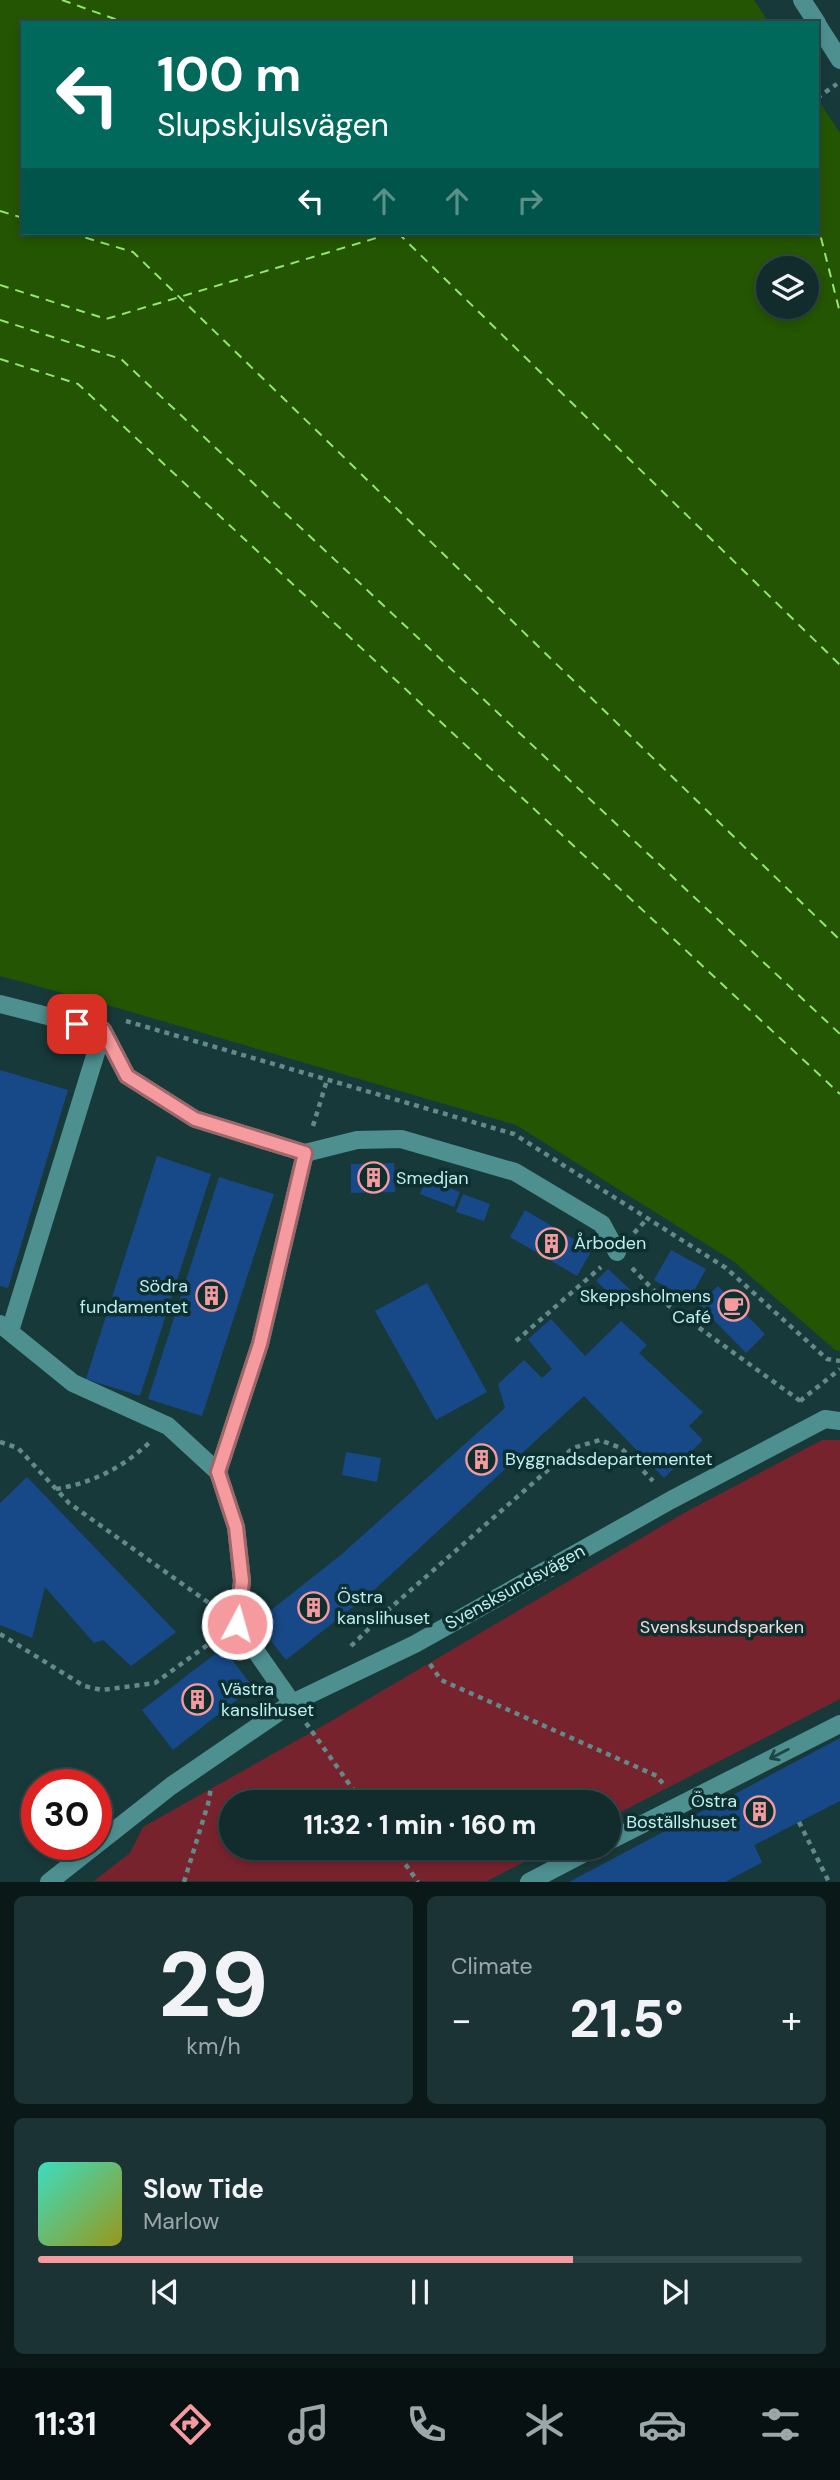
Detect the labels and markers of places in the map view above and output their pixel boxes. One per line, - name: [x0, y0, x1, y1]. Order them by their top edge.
- pin: [47, 994, 107, 1054]
- building icon: Smedjan: [356, 1161, 390, 1195]
- place label: Smedjan: [396, 1166, 469, 1190]
- building icon: Årboden: [534, 1226, 568, 1260]
- place label: Årboden: [574, 1231, 646, 1255]
- place label: Södra fundamentet: [80, 1274, 188, 1319]
- building icon: Södra fundamentet: [194, 1279, 228, 1313]
- place label: Skeppsholmens Café: [580, 1284, 711, 1329]
- cafe icon: Skeppsholmens Café: [717, 1289, 751, 1323]
- building icon: Byggnadsdepartementet: [465, 1442, 499, 1476]
- place label: Byggnadsdepartementet: [505, 1447, 712, 1471]
- place label: Östra kanslihuset: [337, 1585, 430, 1630]
- building icon: Östra kanslihuset: [297, 1590, 331, 1624]
- place label: Västra kanslihuset: [221, 1677, 314, 1722]
- building icon: Västra kanslihuset: [181, 1682, 215, 1716]
- place label: Östra Boställshuset: [626, 1789, 737, 1834]
- building icon: Östra Boställshuset: [743, 1794, 777, 1828]

